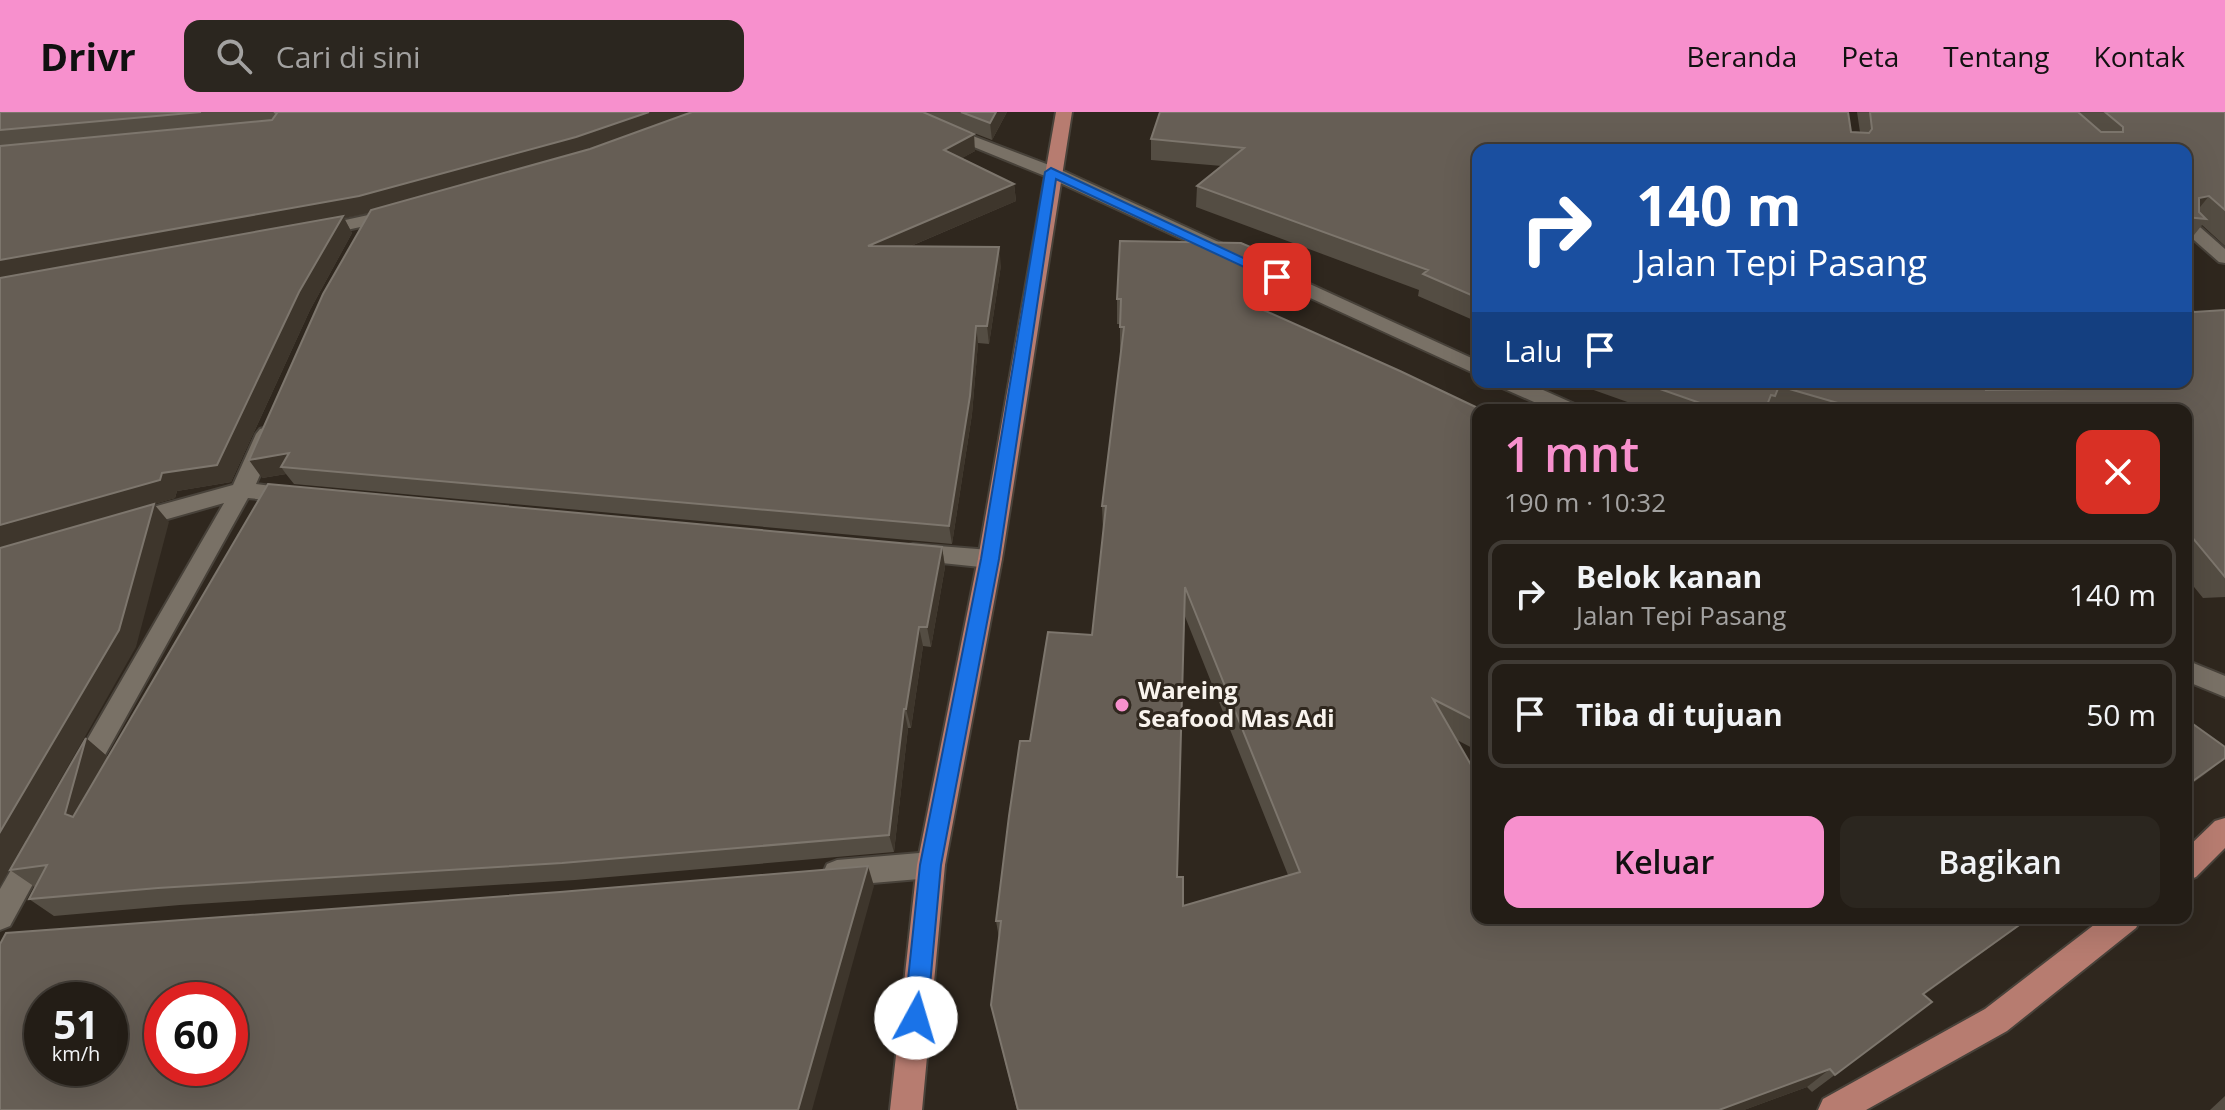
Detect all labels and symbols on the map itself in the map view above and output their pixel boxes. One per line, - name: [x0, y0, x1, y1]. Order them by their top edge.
- pin: [1243, 243, 1311, 311]
- place label: Wareing Seafood Mas Adi: [1138, 673, 1335, 734]
- marker: Wareing Seafood Mas Adi: [1113, 696, 1131, 714]
- position arrow: [874, 976, 958, 1060]
- speed limit sign: 60: [144, 982, 248, 1086]

